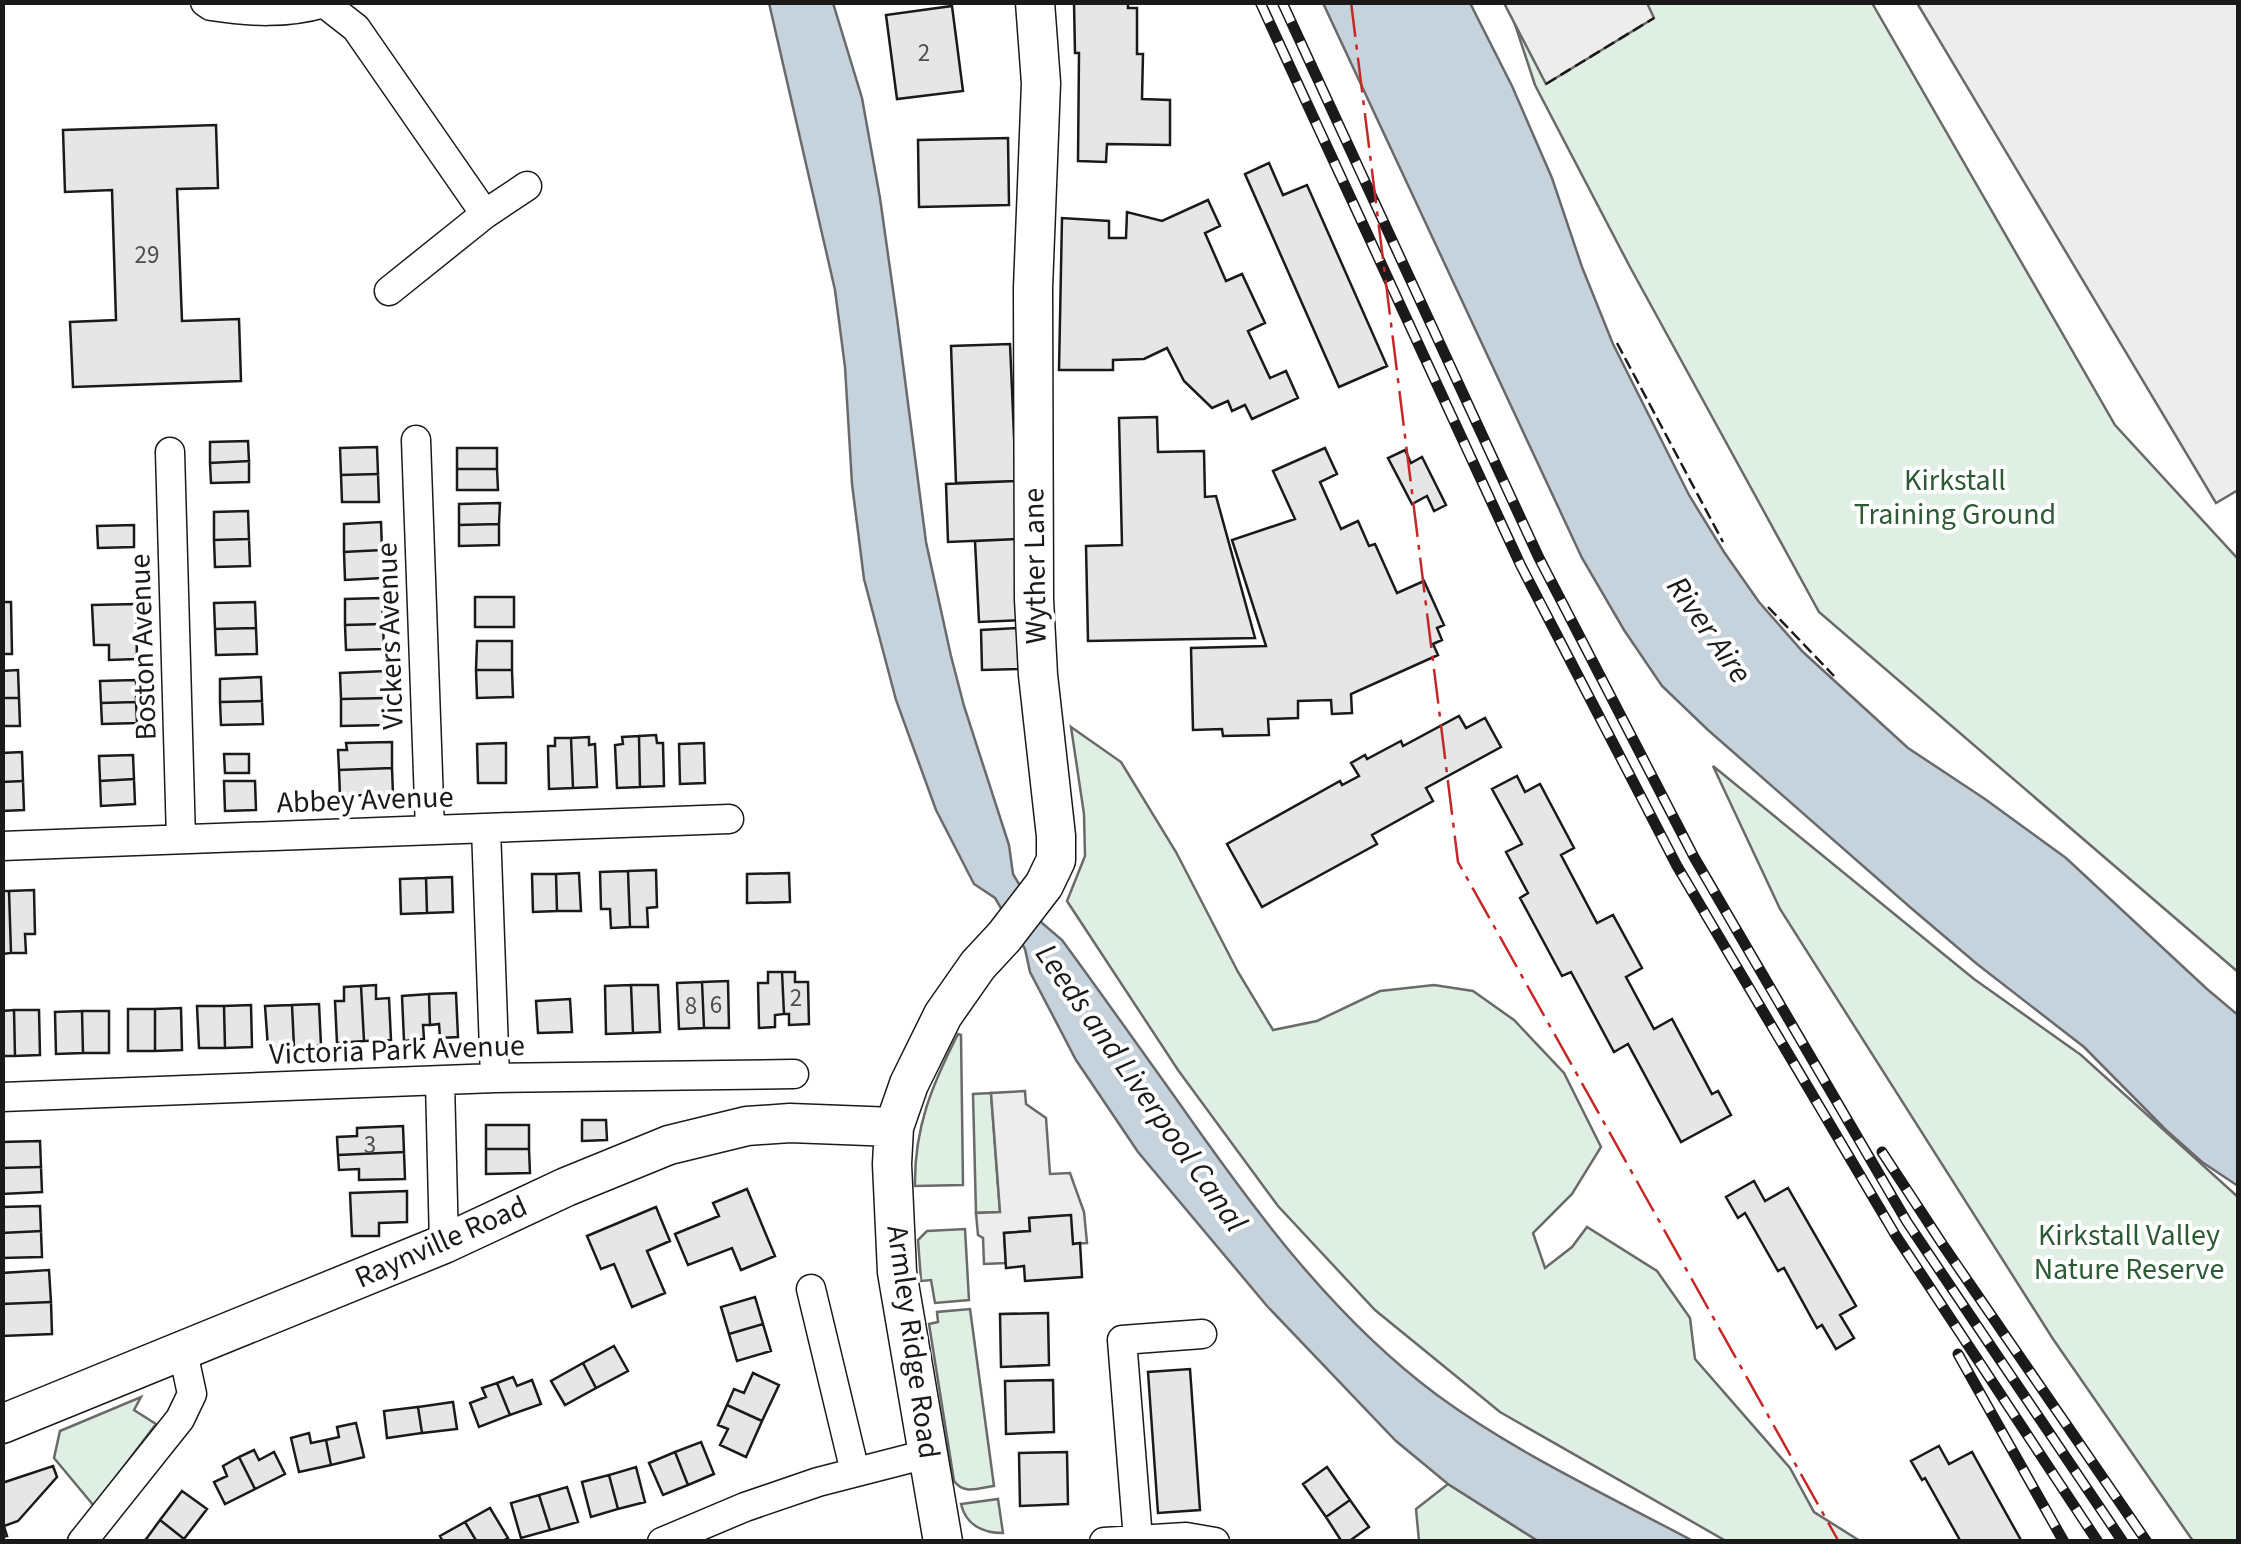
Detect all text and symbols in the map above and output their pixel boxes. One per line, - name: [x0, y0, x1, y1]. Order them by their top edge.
- house number: 2: [918, 35, 930, 71]
- house number: 29: [135, 237, 159, 273]
- park label: Kirkstall Training Ground: [1854, 459, 2056, 536]
- street label: Wyther Lane: [1012, 487, 1058, 645]
- street label: Vickers Avenue: [365, 542, 415, 730]
- street label: Boston Avenue: [118, 553, 168, 741]
- water label: River Aire: [1655, 567, 1763, 693]
- street label: Abbey Avenue: [276, 775, 454, 825]
- water label: Leeds and Liverpool Canal: [1024, 934, 1258, 1242]
- house number: 2: [790, 980, 802, 1016]
- house number: 6: [710, 987, 722, 1023]
- house number: 8: [685, 988, 697, 1024]
- street label: Victoria Park Avenue: [268, 1024, 526, 1076]
- house number: 3: [364, 1127, 376, 1163]
- street label: Raynville Road: [348, 1185, 534, 1299]
- park label: Kirkstall Valley Nature Reserve: [2034, 1214, 2224, 1291]
- street label: Armley Ridge Road: [875, 1222, 951, 1462]

